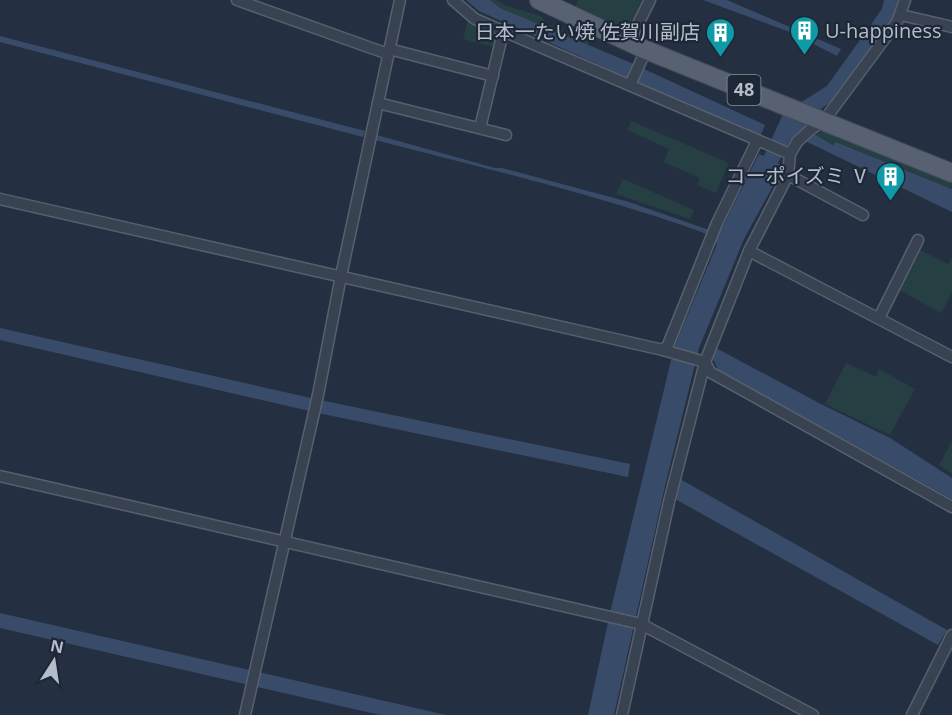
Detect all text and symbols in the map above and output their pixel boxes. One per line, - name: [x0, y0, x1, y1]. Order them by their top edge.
- building icon: U-happiness: [788, 15, 820, 57]
- building icon: 日本一たい焼 佐賀川副店: [705, 16, 737, 58]
- place label: U-happiness: [825, 17, 941, 44]
- place label: 日本一たい焼 佐賀川副店: [475, 18, 700, 45]
- road number: 48: [728, 75, 760, 105]
- building icon: コーポイズミ Ⅴ: [875, 160, 907, 202]
- place label: コーポイズミ Ⅴ: [725, 162, 870, 189]
- north arrow: [24, 631, 84, 691]
- text: N: [48, 634, 66, 658]

